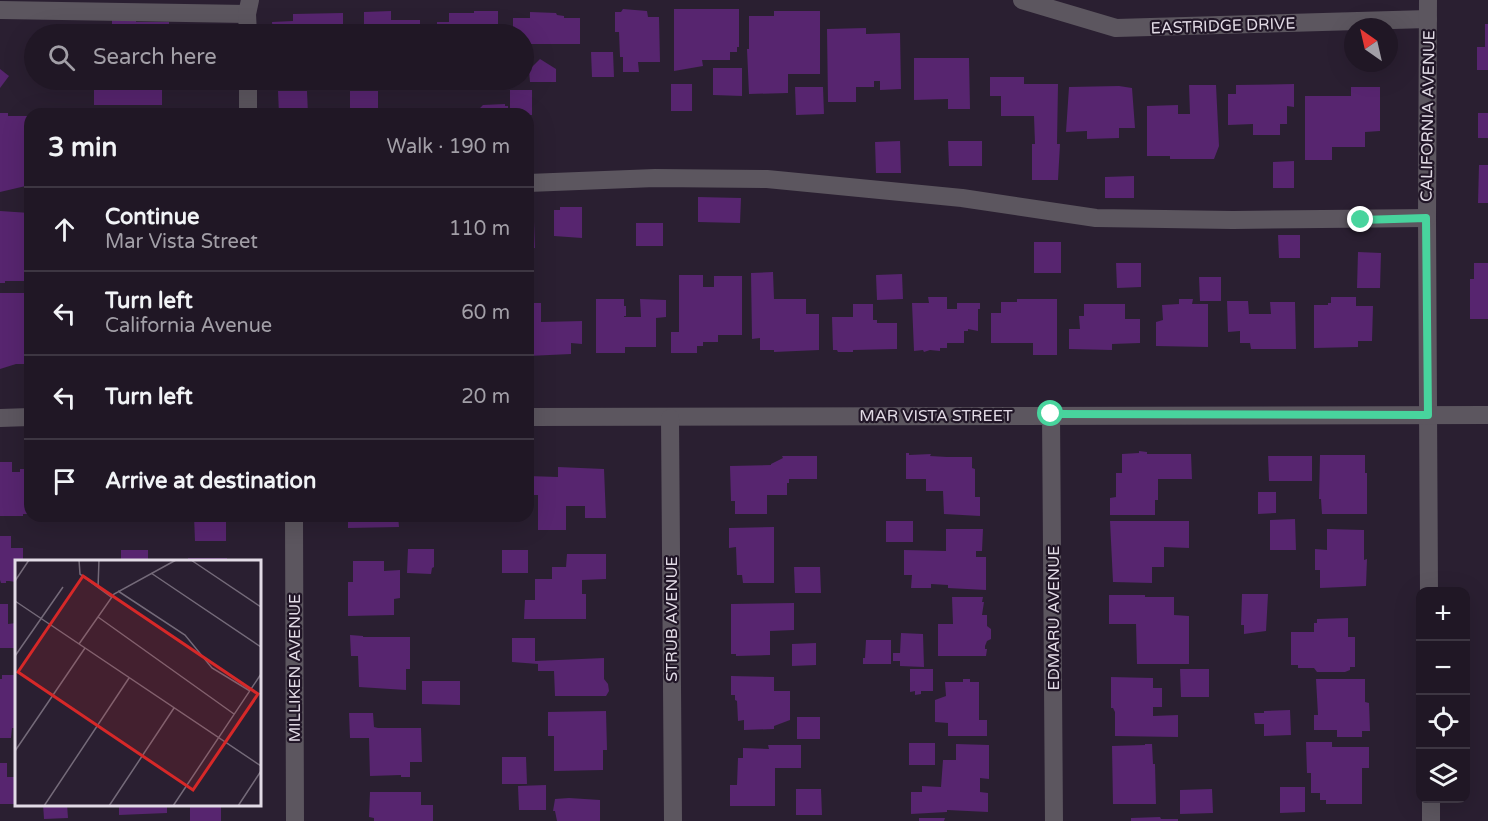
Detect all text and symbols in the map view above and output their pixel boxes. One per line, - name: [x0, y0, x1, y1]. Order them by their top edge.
- street label: EASTRIDGE DRIVE: [1150, 13, 1296, 39]
- north arrow: [1344, 18, 1398, 72]
- search box: [24, 24, 534, 90]
- street label: CALIFORNIA AVENUE: [1417, 30, 1439, 202]
- icon: search: [45, 41, 78, 74]
- text: Search here: [93, 44, 217, 70]
- text: 3 min: [48, 132, 117, 163]
- text: Walk · 190 m: [387, 135, 510, 159]
- text: Continue: [105, 204, 200, 230]
- route end: [1347, 206, 1373, 232]
- icon: ahead: [48, 213, 81, 246]
- text: 110 m: [449, 217, 510, 241]
- text: Mar Vista Street: [105, 230, 258, 254]
- text: Turn left: [105, 288, 193, 314]
- icon: left: [48, 297, 81, 330]
- text: 60 m: [461, 301, 510, 325]
- text: California Avenue: [105, 314, 272, 338]
- icon: left: [48, 381, 81, 414]
- text: Turn left: [105, 384, 193, 410]
- text: 20 m: [461, 385, 510, 409]
- route start: [1037, 400, 1063, 426]
- street label: MAR VISTA STREET: [859, 406, 1013, 426]
- icon: arrive: [48, 465, 81, 498]
- text: Arrive at destination: [105, 468, 316, 494]
- street label: EDMARU AVENUE: [1044, 545, 1064, 691]
- street label: STRUB AVENUE: [662, 556, 682, 682]
- inset map: [15, 560, 261, 806]
- map controls: [1416, 587, 1470, 803]
- button: +: [1416, 587, 1470, 641]
- street label: MILLIKEN AVENUE: [285, 594, 305, 742]
- button: −: [1416, 641, 1470, 695]
- button: locate: [1416, 695, 1470, 749]
- button: layers: [1416, 749, 1470, 803]

